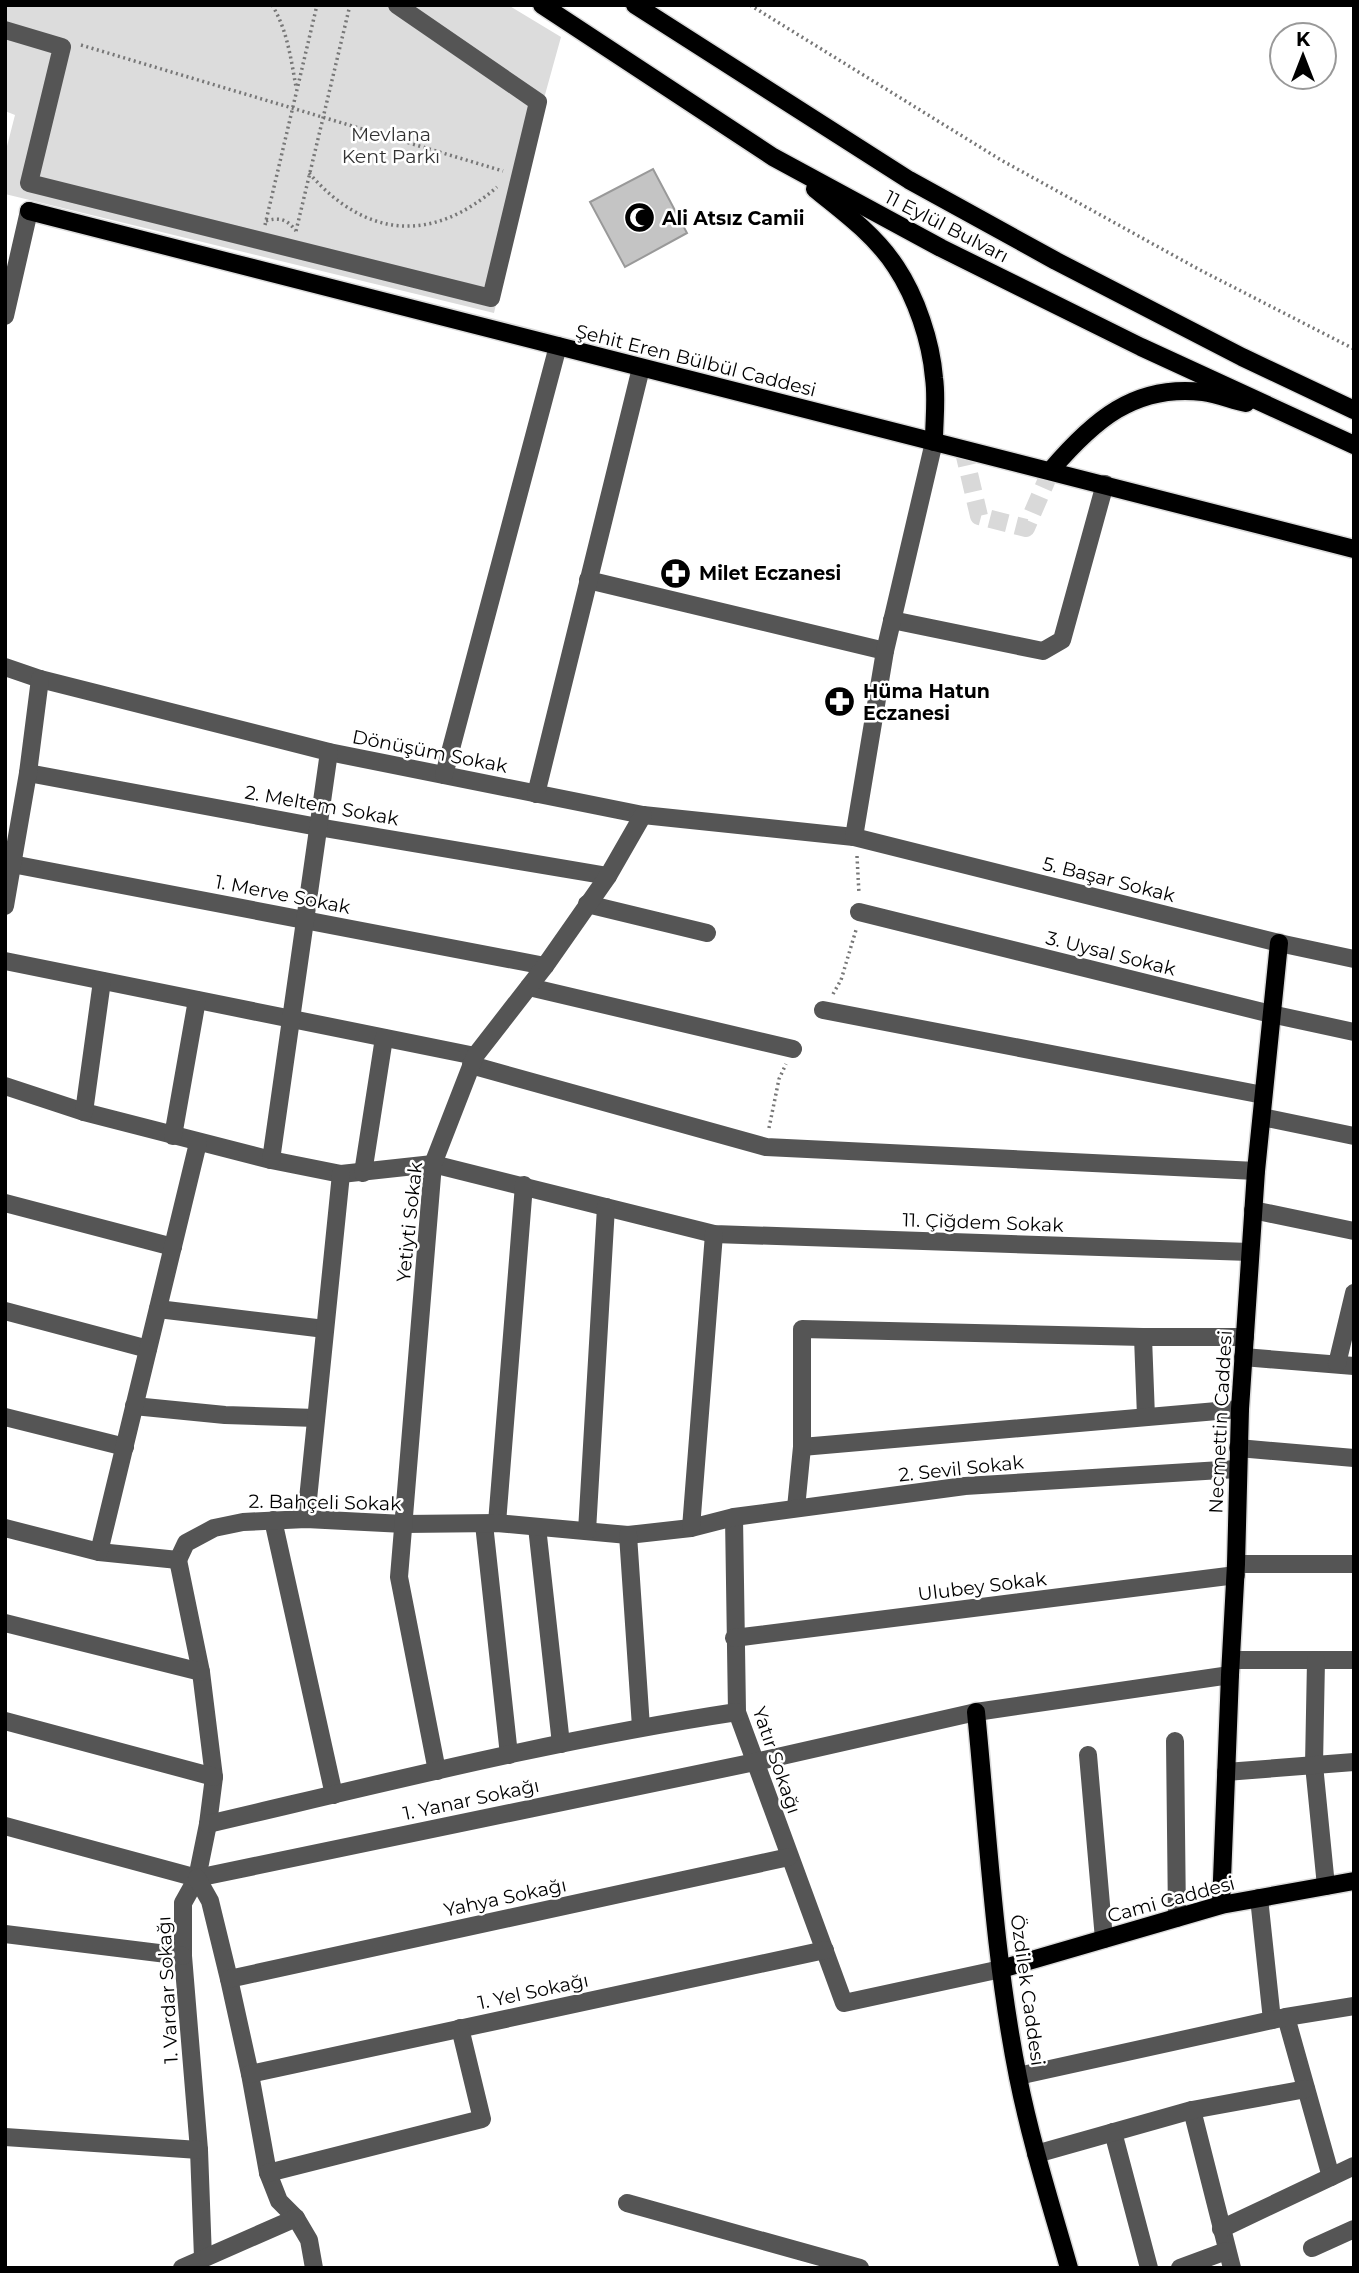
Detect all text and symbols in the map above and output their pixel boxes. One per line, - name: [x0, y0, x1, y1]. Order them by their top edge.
- north arrow: [1268, 21, 1338, 91]
- text: K: [1296, 28, 1311, 51]
- park label: Mevlana Kent Parkı: [342, 123, 440, 168]
- street label: 11 Eylül Bulvarı: [881, 185, 1012, 267]
- mosque icon: Ali Atsız Camii: [622, 201, 656, 235]
- place label: Ali Atsız Camii: [661, 207, 804, 230]
- street label: Şehit Eren Bülbül Caddesi: [573, 319, 819, 402]
- pharmacy icon: Milet Eczanesi: [659, 556, 693, 590]
- place label: Milet Eczanesi: [699, 562, 841, 585]
- place label: Hüma Hatun Eczanesi: [863, 680, 990, 725]
- pharmacy icon: Hüma Hatun Eczanesi: [823, 685, 857, 719]
- street label: Dönüşüm Sokak: [350, 725, 510, 778]
- street label: 2. Meltem Sokak: [243, 781, 401, 830]
- street label: 5. Başar Sokak: [1040, 852, 1178, 907]
- street label: 1. Merve Sokak: [213, 870, 353, 919]
- street label: 3. Uysal Sokak: [1044, 926, 1179, 981]
- street label: Yetiyti Sokak: [392, 1160, 427, 1283]
- street label: 11. Çiğdem Sokak: [902, 1208, 1065, 1237]
- street label: Necmettin Caddesi: [1204, 1330, 1237, 1514]
- street label: 2. Sevil Sokak: [897, 1450, 1025, 1487]
- street label: 2. Bahçeli Sokak: [248, 1490, 402, 1515]
- street label: Ulubey Sokak: [916, 1567, 1049, 1606]
- street label: Yatır Sokağı: [747, 1704, 806, 1817]
- street label: 1. Yanar Sokağı: [401, 1774, 541, 1825]
- street label: Cami Caddesi: [1105, 1871, 1237, 1928]
- street label: Yahya Sokağı: [442, 1873, 569, 1922]
- street label: Özdilek Caddesi: [1006, 1913, 1050, 2067]
- street label: 1. Vardar Sokağı: [152, 1916, 183, 2064]
- street label: 1. Yel Sokağı: [476, 1969, 591, 2014]

